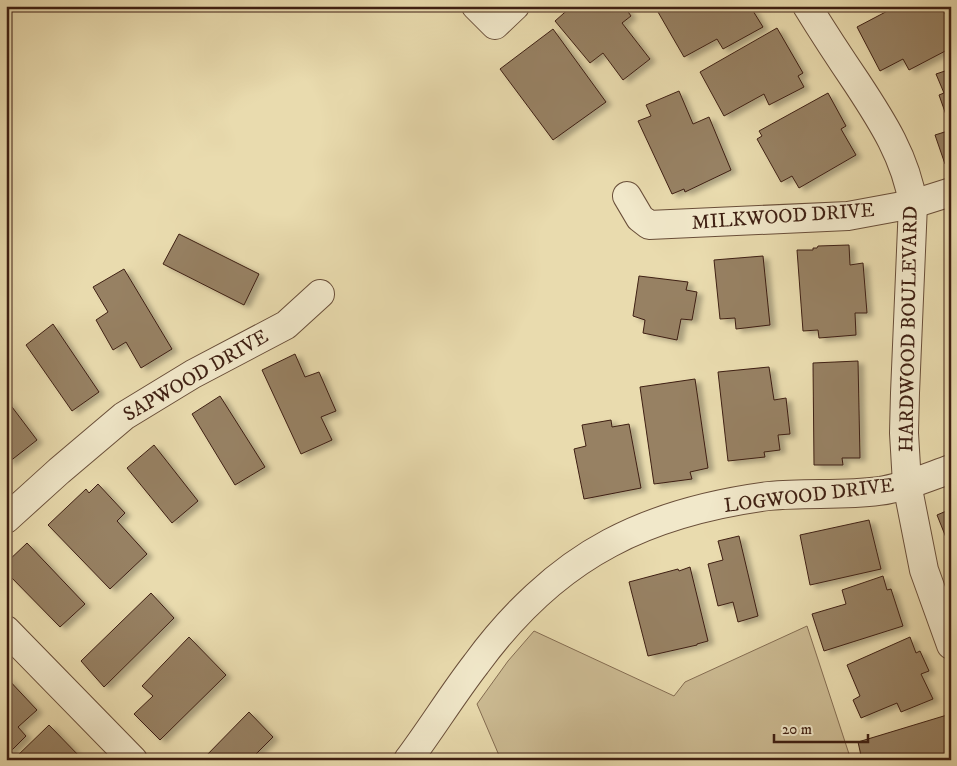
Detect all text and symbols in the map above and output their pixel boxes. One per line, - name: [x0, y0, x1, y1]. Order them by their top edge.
- street label: MILKWOOD DRIVE: [691, 198, 875, 236]
- street label: HARDWOOD BOULEVARD: [894, 205, 924, 452]
- street label: SAPWOOD DRIVE: [119, 324, 273, 428]
- street label: LOGWOOD DRIVE: [723, 473, 895, 519]
- scale bar: [774, 711, 868, 743]
- text: 20 m: [782, 720, 812, 739]

